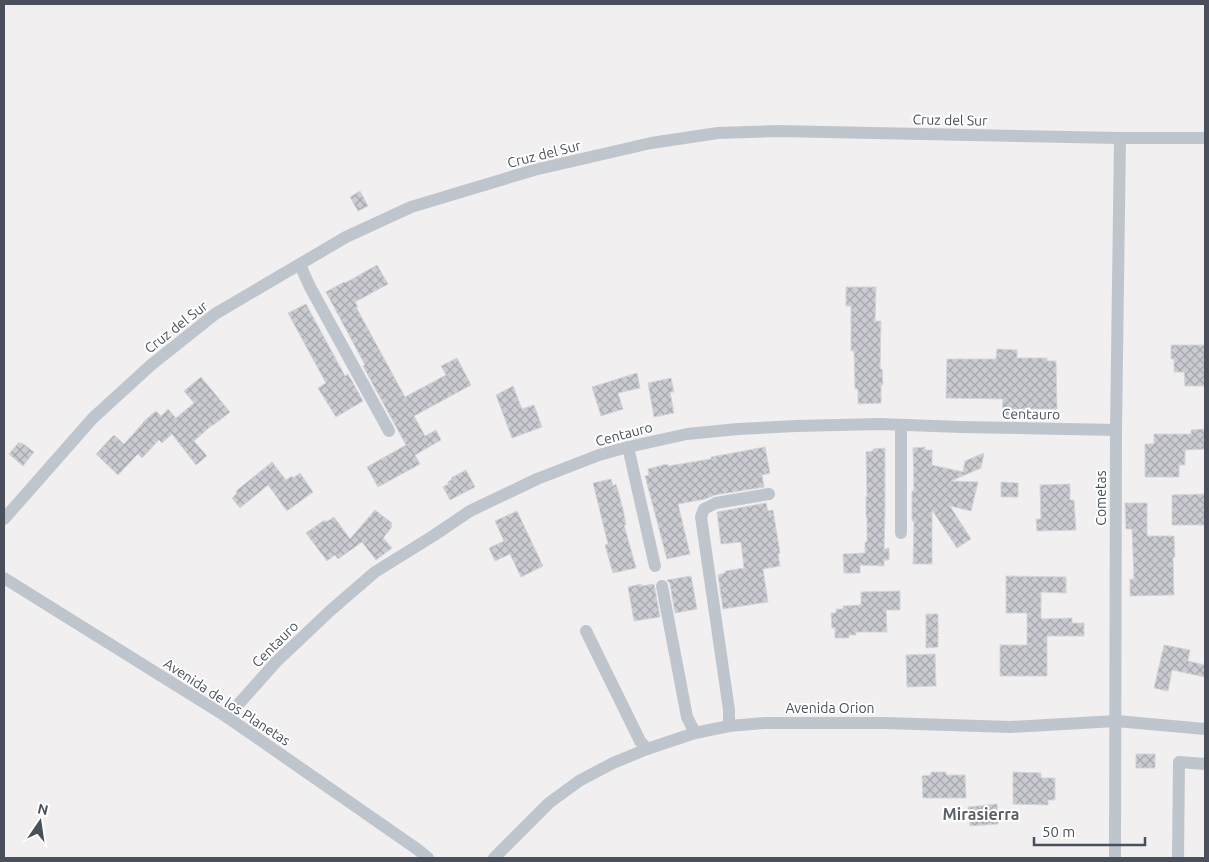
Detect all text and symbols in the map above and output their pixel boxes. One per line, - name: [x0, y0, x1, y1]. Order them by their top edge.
- street label: Cruz del Sur: [912, 111, 988, 129]
- street label: Cruz del Sur: [506, 137, 583, 171]
- street label: Cruz del Sur: [142, 297, 211, 356]
- street label: Centauro: [1002, 405, 1060, 423]
- street label: Centauro: [594, 419, 654, 449]
- street label: Cometas: [1093, 470, 1109, 526]
- street label: Centauro: [249, 618, 301, 670]
- street label: Avenida de los Planetas: [161, 655, 293, 749]
- street label: Avenida Orion: [785, 700, 875, 716]
- north arrow: [15, 797, 65, 847]
- text: N: [36, 800, 50, 818]
- district label: Mirasierra: [943, 805, 1019, 823]
- scale bar: [1034, 814, 1145, 846]
- text: 50 m: [1042, 823, 1075, 840]

